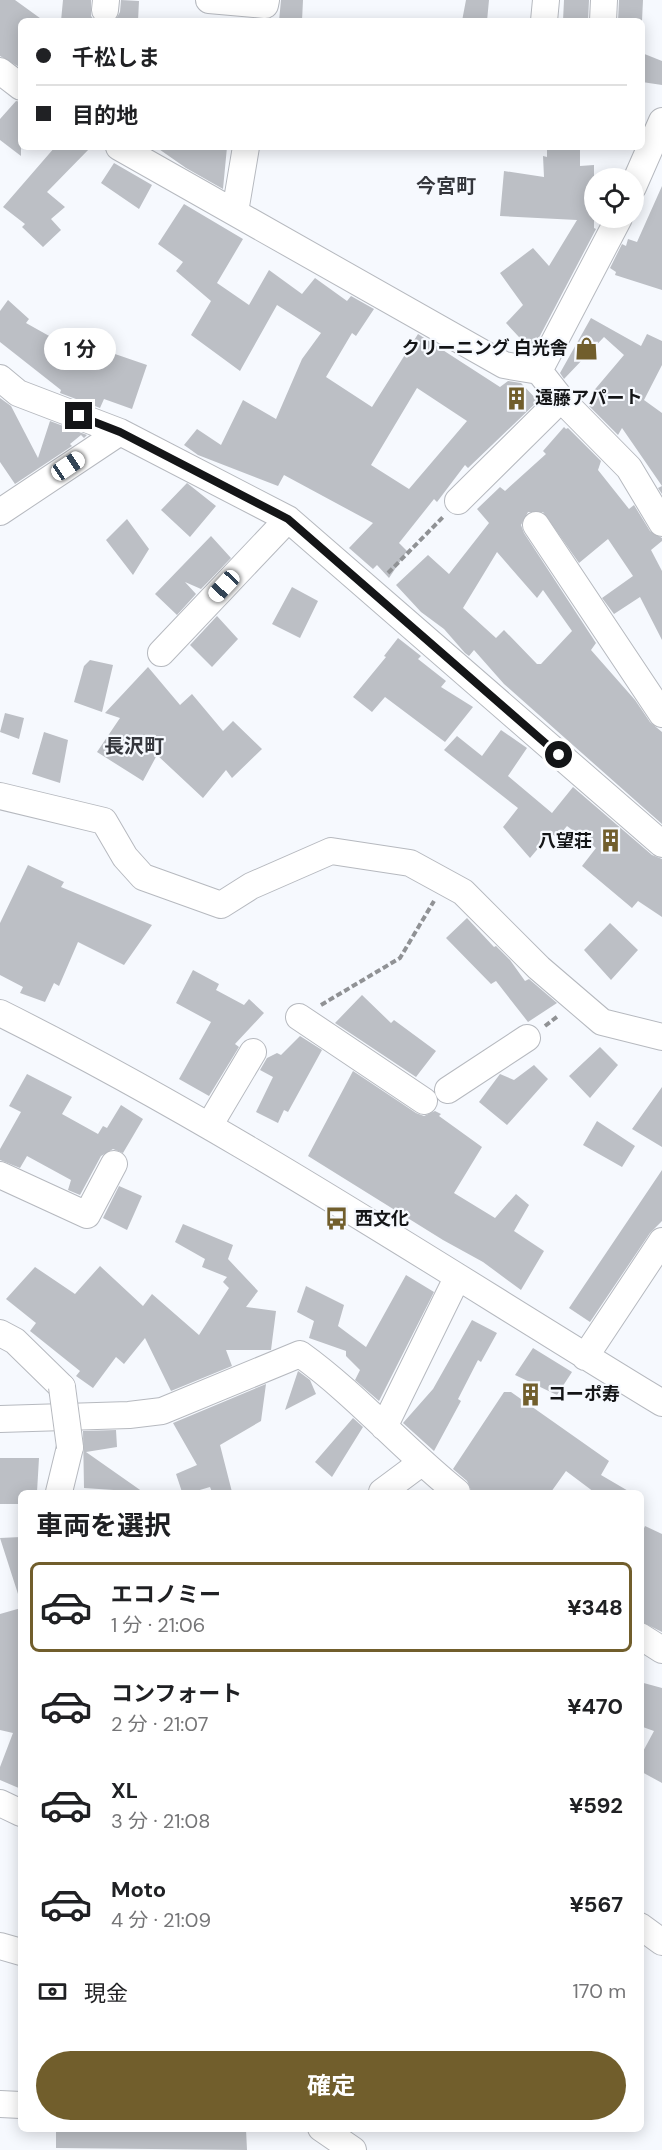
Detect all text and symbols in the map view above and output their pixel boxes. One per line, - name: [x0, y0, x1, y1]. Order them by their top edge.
- text: 千松しま: [72, 43, 160, 72]
- text: 目的地: [72, 101, 138, 130]
- map controls: [584, 168, 644, 228]
- button: locate: [584, 168, 644, 228]
- district label: 今宮町: [416, 173, 476, 199]
- callout: 1 分: [43, 329, 115, 371]
- shop icon: クリーニング 白光舎: [573, 335, 599, 361]
- text: 1 分: [64, 336, 96, 362]
- place label: クリーニング 白光舎: [402, 336, 568, 360]
- building icon: 遠藤アパート: [504, 385, 530, 411]
- place label: 遠藤アパート: [535, 386, 643, 410]
- route end: [65, 402, 92, 429]
- car: [48, 448, 88, 484]
- car: [205, 567, 243, 605]
- district label: 長沢町: [104, 733, 164, 759]
- route start: [545, 741, 572, 768]
- building icon: 八望荘: [597, 828, 623, 854]
- place label: 八望荘: [538, 829, 592, 853]
- bus stop icon: 西文化: [324, 1206, 350, 1232]
- place label: 西文化: [355, 1207, 409, 1231]
- building icon: コーポ寿: [517, 1381, 543, 1407]
- place label: コーポ寿: [548, 1382, 620, 1406]
- text: 車両を選択: [36, 1508, 171, 1543]
- icon: car: [39, 1580, 93, 1634]
- text: エコノミー: [111, 1580, 221, 1609]
- text: ¥348: [567, 1593, 623, 1622]
- text: 1 分 · 21:06: [111, 1612, 205, 1638]
- icon: car: [39, 1679, 93, 1733]
- text: コンフォート: [111, 1679, 242, 1708]
- text: ¥470: [567, 1692, 623, 1721]
- text: 2 分 · 21:07: [111, 1711, 208, 1737]
- text: XL: [111, 1776, 138, 1805]
- icon: car: [39, 1778, 93, 1832]
- text: ¥592: [569, 1791, 623, 1820]
- text: 3 分 · 21:08: [111, 1808, 210, 1834]
- text: Moto: [111, 1875, 166, 1904]
- icon: car: [39, 1877, 93, 1931]
- text: ¥567: [569, 1890, 623, 1919]
- text: 4 分 · 21:09: [111, 1907, 211, 1933]
- icon: cash: [36, 1975, 69, 2008]
- text: 170 m: [573, 1978, 626, 2004]
- text: 現金: [84, 1979, 128, 2008]
- button: 確定: [36, 2051, 626, 2120]

